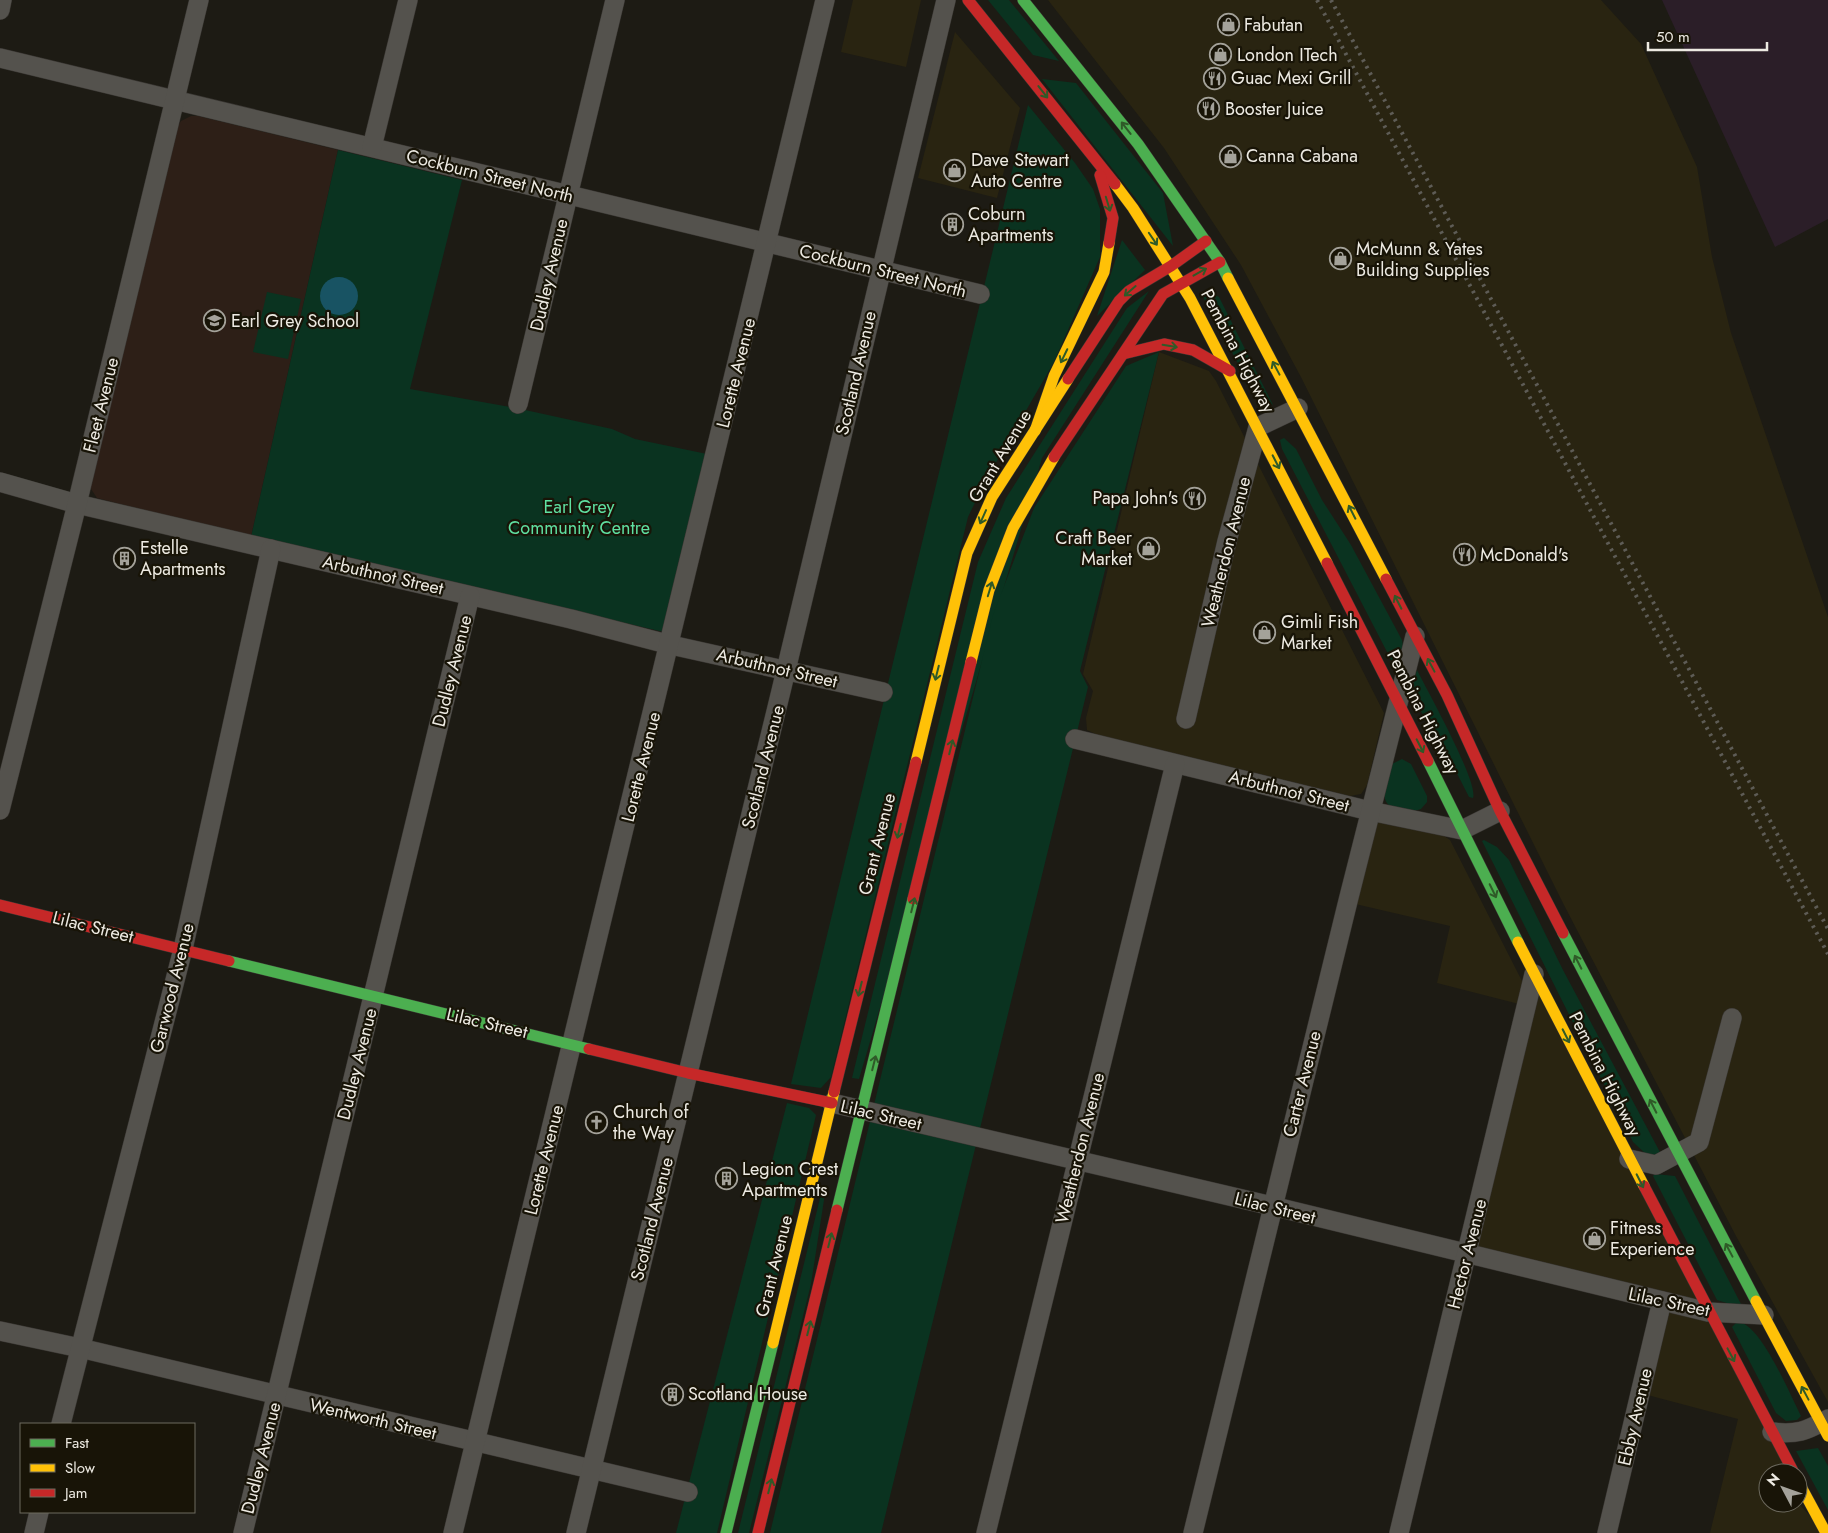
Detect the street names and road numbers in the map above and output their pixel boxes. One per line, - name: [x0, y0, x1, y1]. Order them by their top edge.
- street label: Cockburn Street North: [404, 143, 576, 209]
- street label: Dudley Avenue: [523, 216, 575, 334]
- street label: Cockburn Street North: [797, 238, 969, 304]
- street label: Pembina Highway: [1194, 284, 1282, 418]
- street label: Scotland Avenue: [829, 308, 883, 438]
- street label: Lorette Avenue: [710, 315, 762, 431]
- street label: Fleet Avenue: [77, 355, 125, 455]
- street label: Grant Avenue: [962, 405, 1038, 507]
- street label: Weatherdon Avenue: [1195, 474, 1257, 630]
- street label: Arbuthnot Street: [320, 548, 447, 602]
- street label: Dudley Avenue: [426, 612, 478, 730]
- street label: Arbuthnot Street: [714, 641, 841, 695]
- street label: Pembina Highway: [1380, 645, 1466, 779]
- street label: Scotland Avenue: [735, 702, 791, 832]
- street label: Lorette Avenue: [615, 709, 667, 825]
- street label: Arbuthnot Street: [1226, 763, 1353, 819]
- street label: Grant Avenue: [852, 790, 902, 898]
- street label: Lilac Street: [50, 904, 137, 950]
- street label: Garwood Avenue: [143, 920, 201, 1056]
- street label: Lilac Street: [444, 1001, 531, 1045]
- street label: Dudley Avenue: [331, 1005, 383, 1123]
- street label: Pembina Highway: [1562, 1007, 1648, 1141]
- street label: Carter Avenue: [1276, 1028, 1328, 1140]
- street label: Weatherdon Avenue: [1049, 1070, 1111, 1226]
- street label: Lilac Street: [838, 1093, 925, 1137]
- street label: Lorette Avenue: [518, 1102, 570, 1218]
- street label: Scotland Avenue: [624, 1154, 680, 1284]
- street label: Lilac Street: [1232, 1185, 1319, 1231]
- street label: Hector Avenue: [1441, 1196, 1493, 1312]
- street label: Grant Avenue: [749, 1212, 799, 1320]
- street label: Lilac Street: [1626, 1281, 1713, 1323]
- street label: Ebby Avenue: [1611, 1366, 1659, 1468]
- street label: Wentworth Street: [307, 1392, 440, 1446]
- street label: Dudley Avenue: [235, 1399, 287, 1517]

